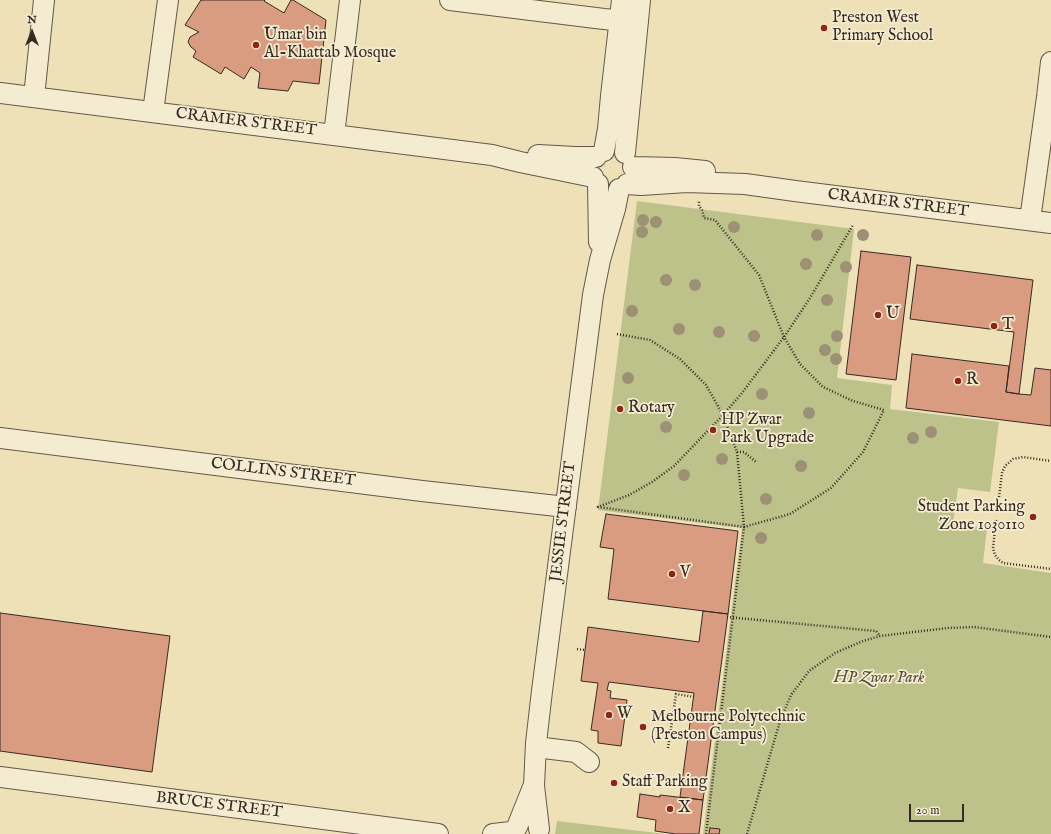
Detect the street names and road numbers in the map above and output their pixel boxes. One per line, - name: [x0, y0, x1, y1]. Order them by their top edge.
- street label: CRAMER STREET: [174, 105, 318, 141]
- street label: CRAMER STREET: [826, 186, 970, 222]
- street label: COLLINS STREET: [210, 455, 356, 491]
- street label: JESSIE STREET: [547, 461, 581, 583]
- street label: BRUCE STREET: [155, 789, 283, 823]

